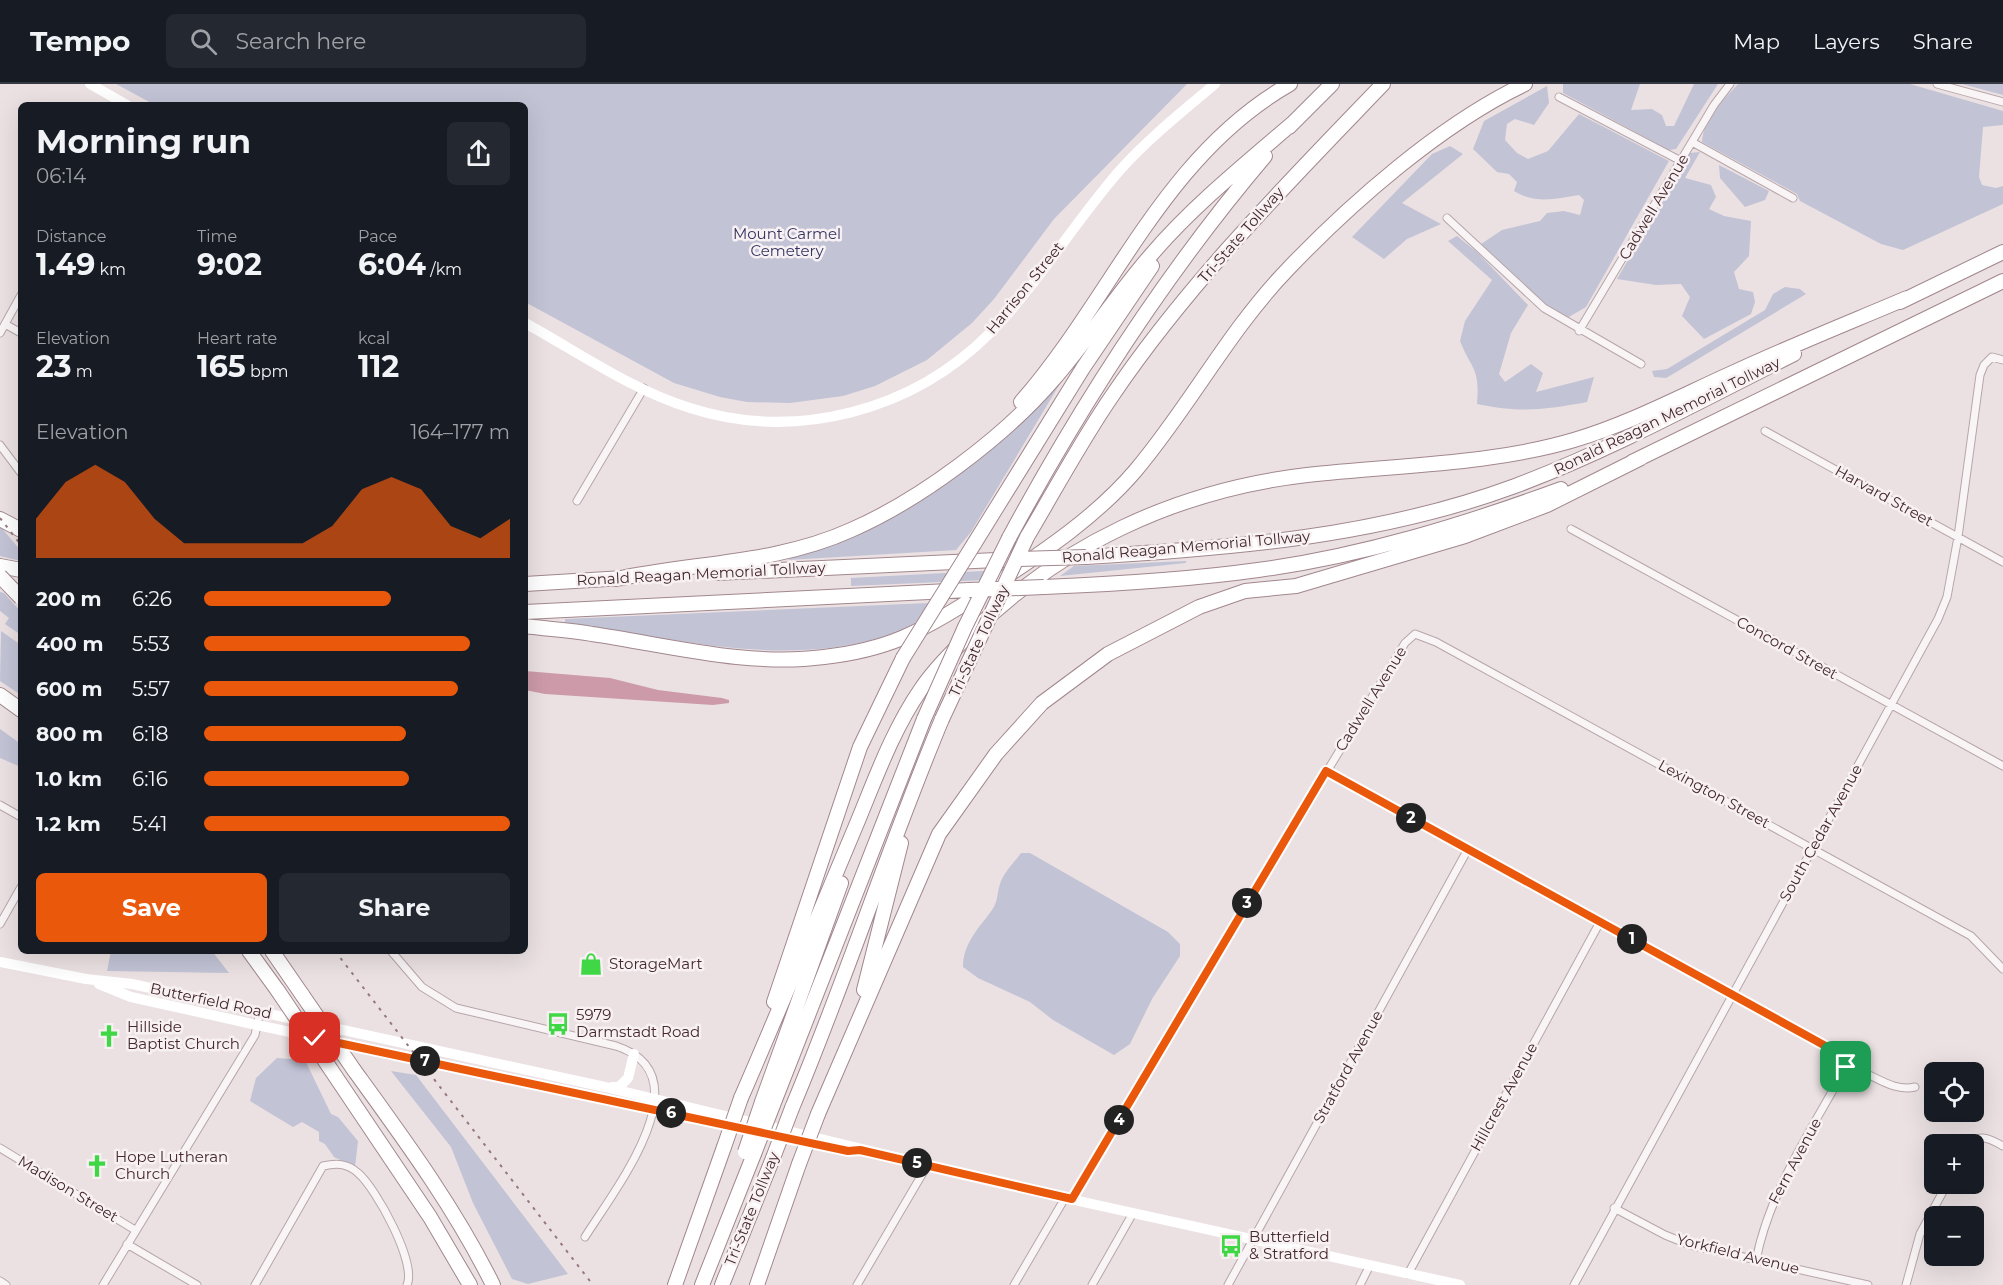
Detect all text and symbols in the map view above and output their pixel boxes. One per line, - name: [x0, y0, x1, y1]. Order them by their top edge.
- search box: [166, 14, 586, 68]
- text: Tempo: [30, 24, 130, 58]
- icon: search: [187, 25, 220, 58]
- text: Search here: [235, 28, 366, 55]
- text: Map: [1733, 29, 1780, 54]
- text: Layers: [1813, 29, 1880, 54]
- text: Share: [1913, 29, 1973, 54]
- text: Morning run: [36, 121, 251, 161]
- button: share: [447, 122, 510, 185]
- street label: Cadwell Avenue: [1614, 150, 1693, 263]
- text: 06:14: [36, 164, 86, 188]
- street label: Tri-State Tollway: [1194, 182, 1288, 287]
- park label: Mount Carmel Cemetery: [733, 224, 841, 260]
- text: Distance: [36, 227, 106, 246]
- text: Time: [197, 227, 237, 246]
- text: Pace: [358, 227, 397, 246]
- street label: Harrison Street: [982, 238, 1068, 338]
- text: 1.49: [36, 246, 95, 283]
- text: 9:02: [197, 246, 262, 283]
- text: 6:04: [358, 246, 426, 283]
- text: km: [95, 260, 126, 279]
- text: /km: [426, 260, 462, 279]
- text: Elevation: [36, 329, 110, 348]
- text: Heart rate: [197, 329, 277, 348]
- text: kcal: [358, 329, 390, 348]
- text: 23: [36, 348, 71, 385]
- text: 165: [197, 348, 246, 385]
- text: 112: [358, 348, 399, 385]
- street label: Ronald Reagan Memorial Tollway: [1551, 352, 1784, 479]
- text: m: [71, 362, 93, 381]
- text: bpm: [246, 362, 289, 381]
- text: Elevation: [36, 420, 128, 444]
- text: 164–177 m: [410, 420, 510, 444]
- street label: Harvard Street: [1832, 461, 1937, 530]
- street label: Ronald Reagan Memorial Tollway: [1061, 526, 1312, 567]
- street label: Ronald Reagan Memorial Tollway: [576, 557, 827, 590]
- street label: Tri-State Tollway: [944, 581, 1013, 700]
- text: 200 m: [36, 587, 102, 611]
- text: 6:26: [132, 587, 172, 611]
- street label: Concord Street: [1733, 612, 1841, 683]
- text: 400 m: [36, 632, 104, 656]
- text: 5:53: [132, 632, 170, 656]
- street label: Cadwell Avenue: [1331, 643, 1410, 755]
- text: 600 m: [36, 677, 103, 701]
- text: 5:57: [132, 677, 170, 701]
- text: 800 m: [36, 722, 103, 746]
- text: 6:18: [132, 722, 168, 746]
- street label: Lexington Street: [1655, 755, 1773, 832]
- street label: South Cedar Avenue: [1775, 761, 1866, 905]
- text: 1.0 km: [36, 767, 102, 791]
- text: 6:16: [132, 767, 168, 791]
- pin: 2: [1396, 803, 1426, 833]
- text: 2: [1406, 808, 1416, 827]
- text: 1.2 km: [36, 812, 101, 836]
- text: 5:41: [132, 812, 168, 836]
- button: Save: [36, 873, 267, 942]
- button: Share: [279, 873, 510, 942]
- pin: 3: [1232, 888, 1262, 918]
- text: 3: [1242, 893, 1252, 912]
- pin: 1: [1617, 924, 1647, 954]
- text: 1: [1629, 929, 1635, 948]
- shop icon: StorageMart: [578, 951, 604, 977]
- place label: StorageMart: [609, 954, 703, 973]
- street label: Butterfield Road: [149, 978, 274, 1023]
- place label: 5979 Darmstadt Road: [576, 1005, 700, 1041]
- street label: Stratford Avenue: [1309, 1007, 1387, 1127]
- bus stop icon: 5979 Darmstadt Road: [545, 1011, 571, 1037]
- pin: [289, 1012, 340, 1063]
- place label: Hillside Baptist Church: [127, 1017, 240, 1053]
- icon: check: [298, 1021, 331, 1054]
- church icon: Hillside Baptist Church: [96, 1023, 122, 1049]
- street label: Hillcrest Avenue: [1466, 1039, 1541, 1155]
- pin: [1820, 1041, 1871, 1092]
- pin: 7: [410, 1046, 440, 1076]
- icon: arrive: [1829, 1050, 1862, 1083]
- text: 7: [420, 1051, 430, 1070]
- map controls: [1924, 1062, 1984, 1266]
- button: locate: [1924, 1062, 1984, 1122]
- pin: 6: [656, 1098, 686, 1128]
- text: 6: [666, 1103, 676, 1122]
- pin: 4: [1104, 1105, 1134, 1135]
- text: 4: [1113, 1110, 1125, 1129]
- street label: Fern Avenue: [1764, 1114, 1825, 1207]
- button: +: [1924, 1134, 1984, 1194]
- place label: Hope Lutheran Church: [115, 1147, 228, 1183]
- street label: Tri-State Tollway: [720, 1148, 783, 1269]
- pin: 5: [902, 1148, 932, 1178]
- street label: Madison Street: [15, 1151, 122, 1226]
- church icon: Hope Lutheran Church: [84, 1153, 110, 1179]
- text: 5: [912, 1153, 922, 1172]
- button: −: [1924, 1206, 1984, 1266]
- place label: Butterfield & Stratford: [1249, 1227, 1330, 1263]
- street label: Yorkfield Avenue: [1675, 1229, 1801, 1278]
- bus stop icon: Butterfield & Stratford: [1218, 1233, 1244, 1259]

